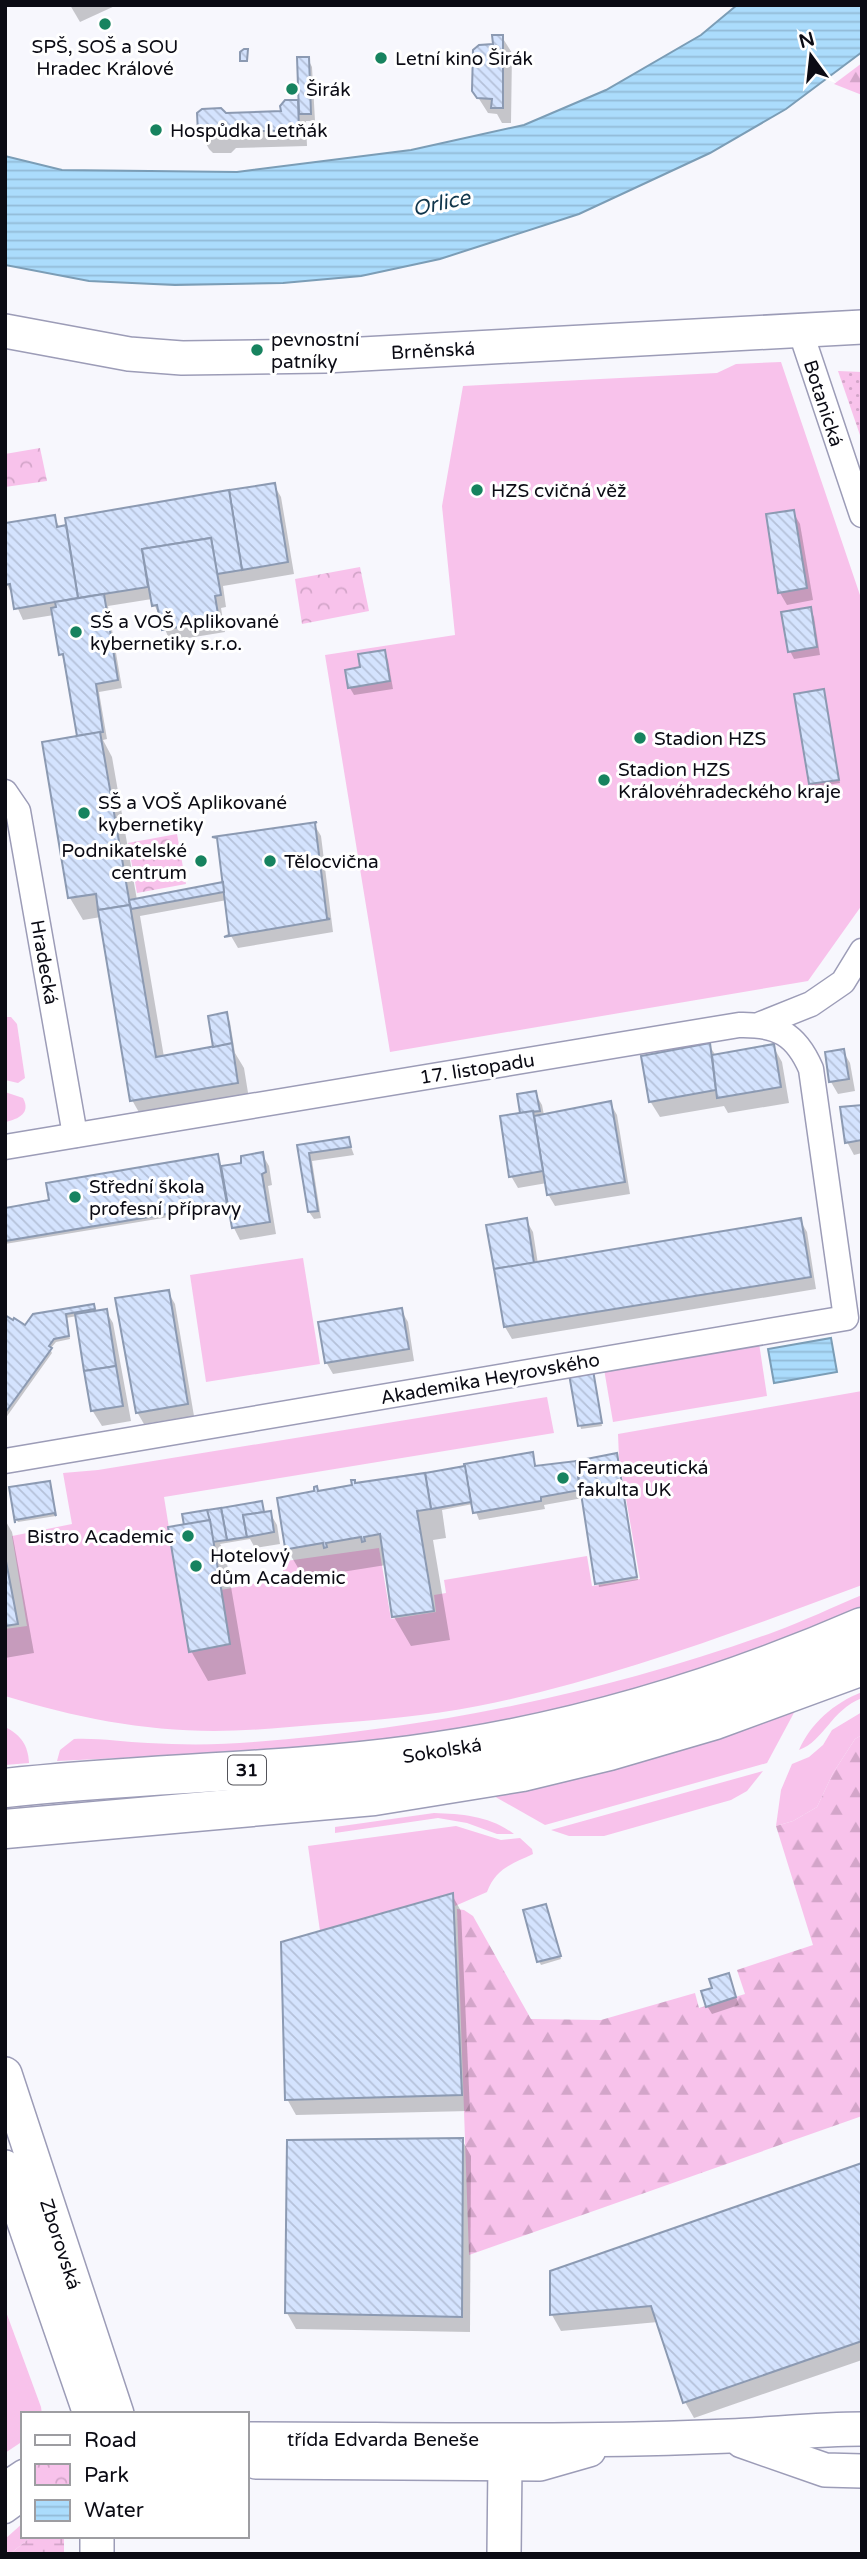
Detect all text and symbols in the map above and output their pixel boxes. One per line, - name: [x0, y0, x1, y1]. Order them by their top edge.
- marker: SPŠ, SOŠ a SOU Hradec Králové: [97, 16, 113, 32]
- north arrow: [776, 21, 846, 91]
- text: N: [797, 28, 817, 53]
- place label: SPŠ, SOŠ a SOU Hradec Králové: [32, 36, 179, 80]
- place label: Letní kino Širák: [395, 48, 533, 70]
- marker: Letní kino Širák: [373, 50, 389, 66]
- place label: Širák: [306, 79, 351, 101]
- marker: Širák: [284, 81, 300, 97]
- place label: Hospůdka Letňák: [170, 120, 328, 142]
- marker: Hospůdka Letňák: [148, 122, 164, 138]
- water label: Orlice: [410, 185, 473, 222]
- place label: pevnostní patníky: [271, 329, 360, 373]
- street label: Brněnská: [390, 338, 476, 364]
- marker: pevnostní patníky: [249, 342, 265, 358]
- street label: Botanická: [799, 357, 847, 449]
- place label: HZS cvičná věž: [491, 480, 627, 502]
- marker: HZS cvičná věž: [469, 482, 485, 498]
- place label: SŠ a VOŠ Aplikované kybernetiky s.r.o.: [90, 611, 279, 655]
- marker: SŠ a VOŠ Aplikované kybernetiky s.r.o.: [68, 624, 84, 640]
- place label: Stadion HZS: [654, 728, 766, 750]
- marker: Stadion HZS: [632, 730, 648, 746]
- place label: Stadion HZS Královéhradeckého kraje: [618, 759, 841, 803]
- marker: Stadion HZS Královéhradeckého kraje: [596, 772, 612, 788]
- place label: SŠ a VOŠ Aplikované kybernetiky: [98, 792, 287, 836]
- marker: SŠ a VOŠ Aplikované kybernetiky: [76, 805, 92, 821]
- place label: Podnikatelské centrum: [61, 840, 187, 884]
- place label: Tělocvična: [284, 851, 379, 873]
- marker: Podnikatelské centrum: [193, 853, 209, 869]
- marker: Tělocvična: [262, 853, 278, 869]
- street label: Hradecká: [26, 918, 62, 1006]
- street label: 17. listopadu: [418, 1049, 536, 1089]
- place label: Střední škola profesní přípravy: [89, 1176, 241, 1220]
- marker: Střední škola profesní přípravy: [67, 1189, 83, 1205]
- street label: Akademika Heyrovského: [379, 1349, 602, 1409]
- place label: Farmaceutická fakulta UK: [577, 1457, 709, 1501]
- marker: Farmaceutická fakulta UK: [555, 1470, 571, 1486]
- place label: Bistro Academic: [27, 1526, 174, 1548]
- marker: Bistro Academic: [180, 1528, 196, 1544]
- place label: Hotelový dům Academic: [210, 1545, 346, 1589]
- marker: Hotelový dům Academic: [188, 1558, 204, 1574]
- street label: Sokolská: [401, 1734, 483, 1768]
- road number: 31: [228, 1756, 266, 1784]
- street label: Zborovská: [35, 2196, 85, 2292]
- legend: [21, 2412, 248, 2538]
- text: Road: [84, 2428, 137, 2453]
- street label: třída Edvarda Beneše: [287, 2429, 479, 2451]
- text: Park: [84, 2463, 129, 2488]
- text: Water: [84, 2498, 144, 2523]

